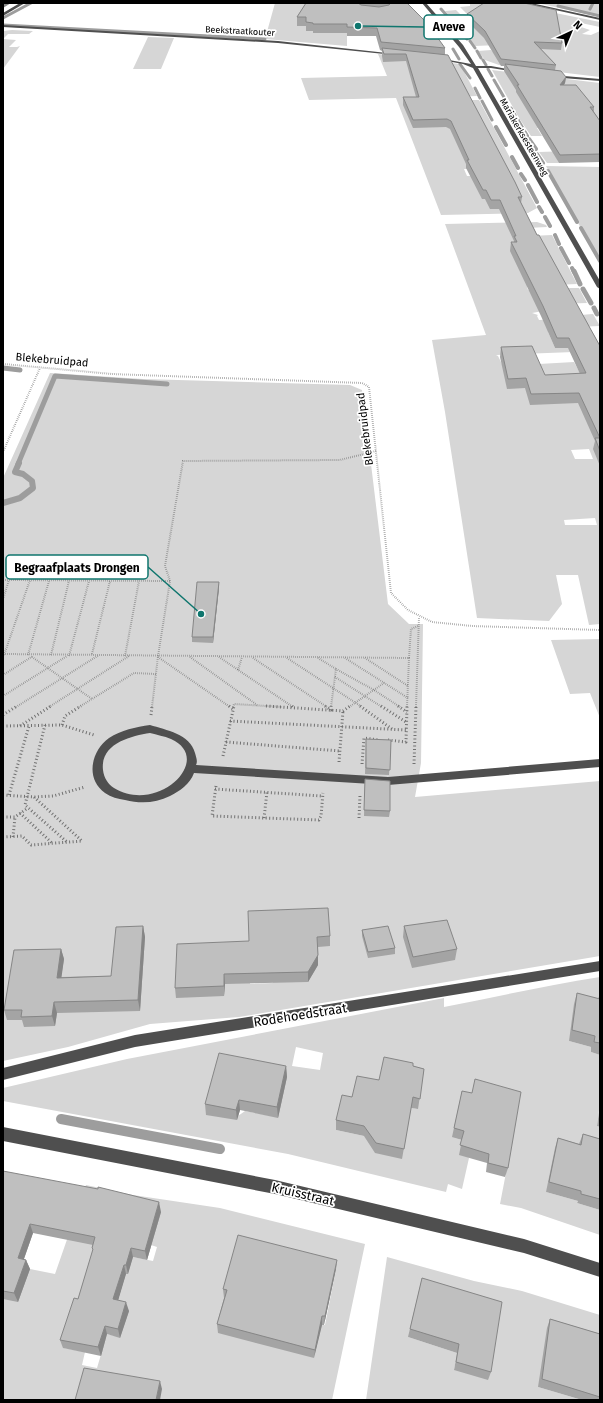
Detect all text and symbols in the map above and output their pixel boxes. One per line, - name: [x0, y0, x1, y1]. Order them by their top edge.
- north arrow: [551, 12, 591, 52]
- callout: Aveve: [424, 15, 473, 39]
- text: N: [570, 18, 585, 32]
- text: Aveve: [432, 20, 466, 34]
- street label: Beekstraatkouter: [205, 24, 276, 38]
- street label: Mariakerksesteenweg: [498, 96, 550, 178]
- street label: Blekebruidpad: [15, 350, 89, 370]
- street label: Blekebruidpad: [354, 392, 376, 466]
- callout: Begraafplaats Drongen: [6, 555, 148, 579]
- text: Begraafplaats Drongen: [14, 561, 140, 575]
- street label: Rodehoedstraat: [252, 1000, 348, 1030]
- street label: Kruisstraat: [270, 1179, 336, 1209]

